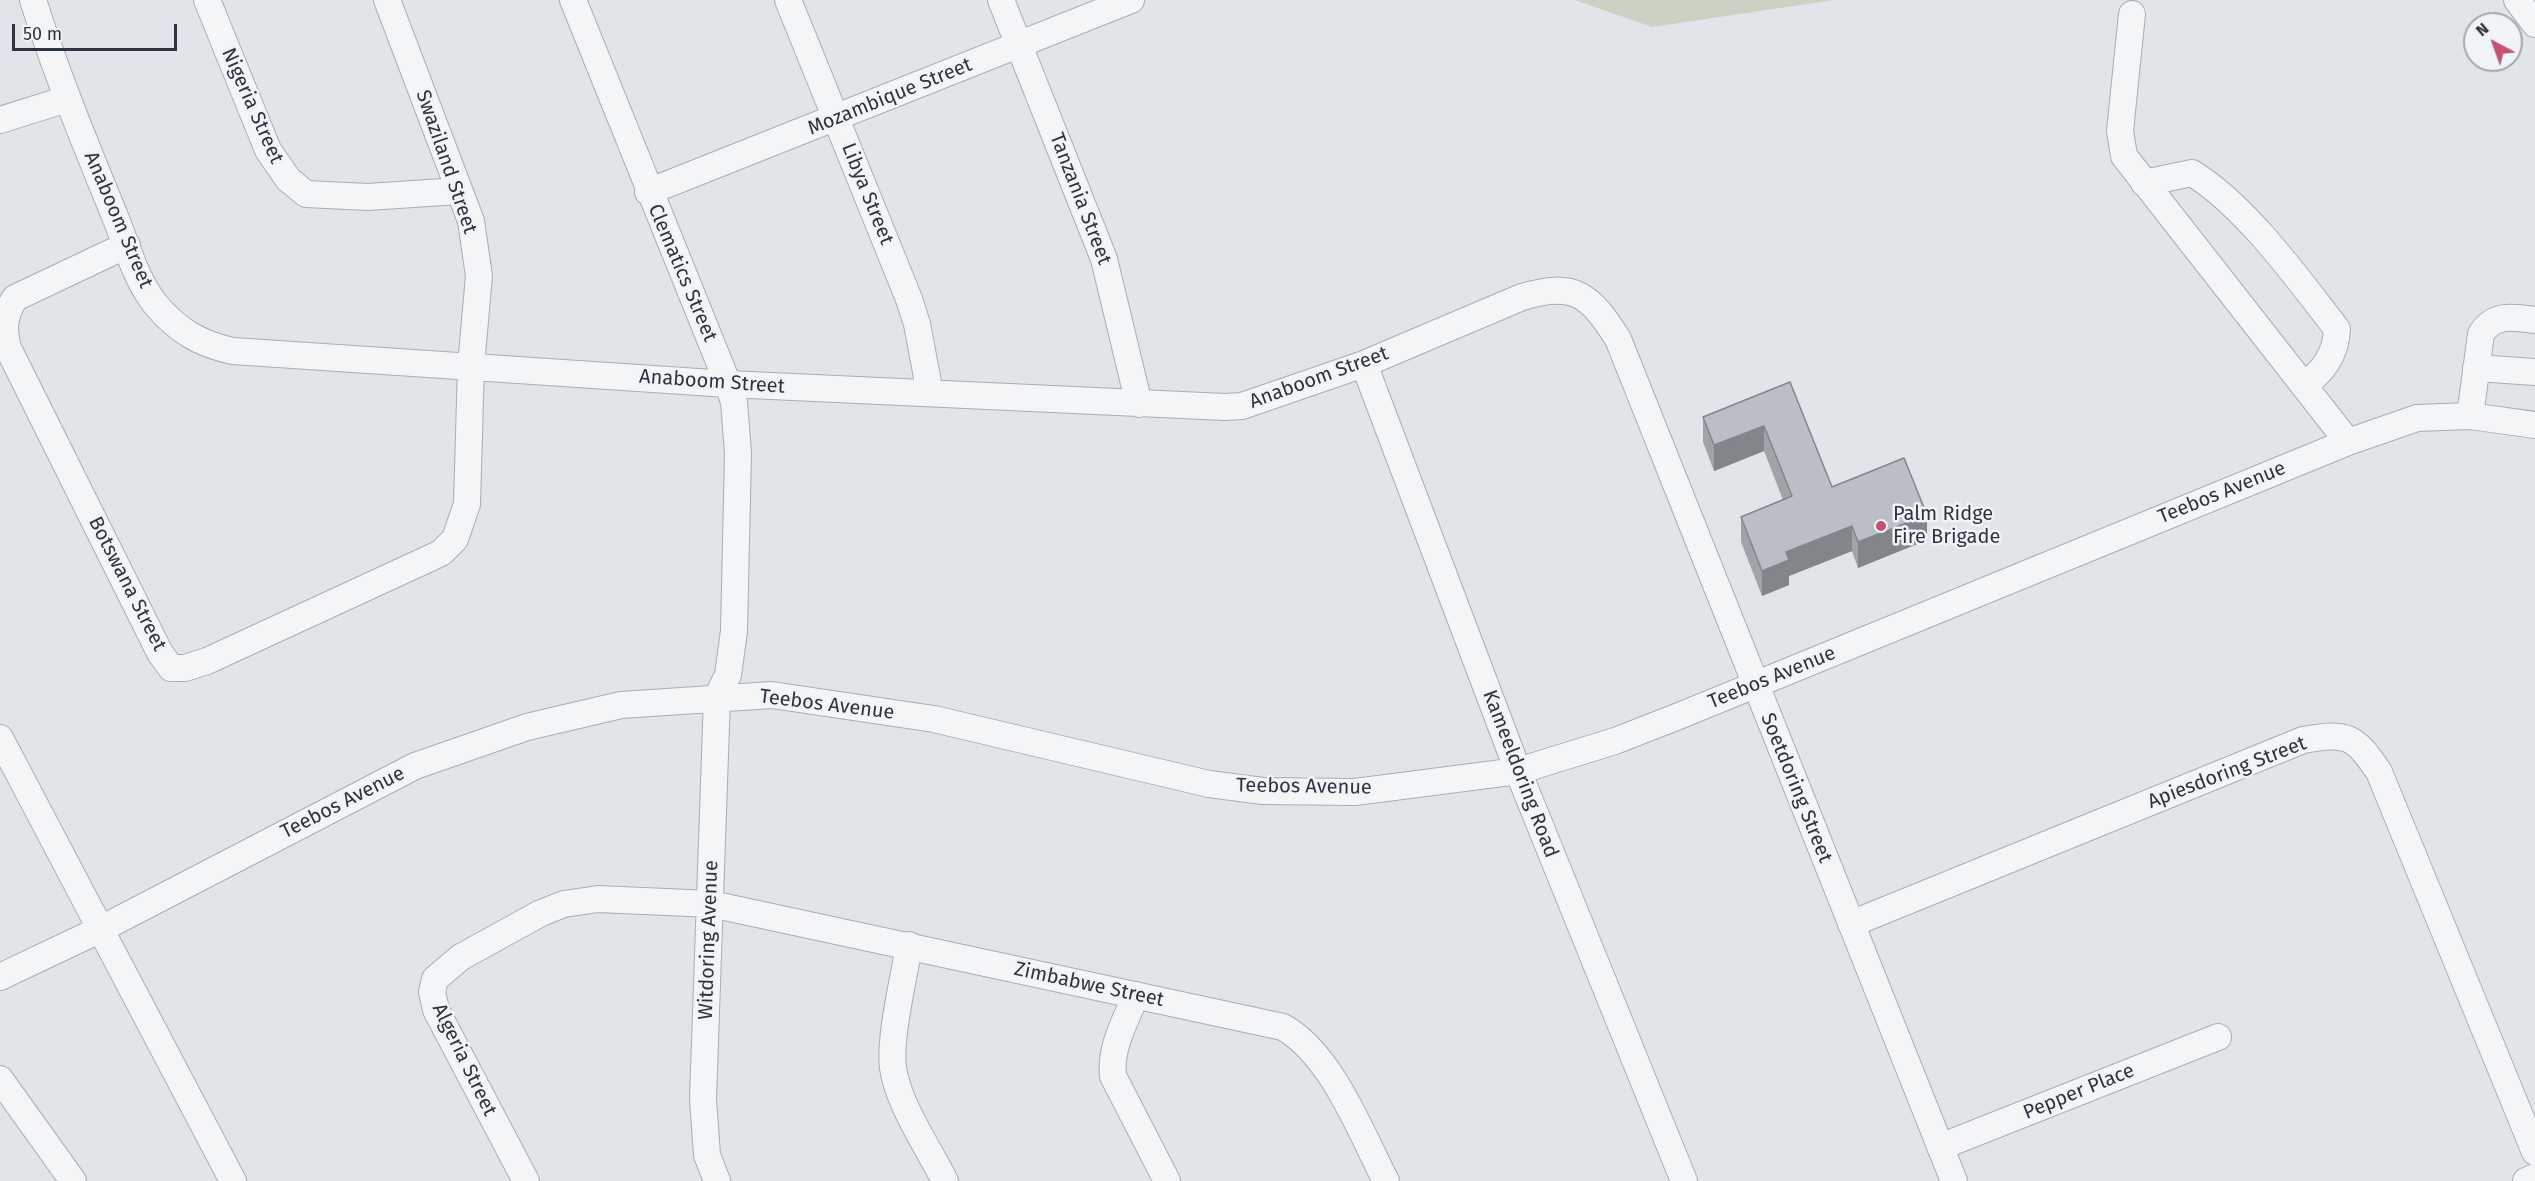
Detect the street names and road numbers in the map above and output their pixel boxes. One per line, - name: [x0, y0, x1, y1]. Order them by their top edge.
- street label: Nigeria Street: [216, 44, 288, 168]
- street label: Mozambique Street: [804, 53, 976, 141]
- street label: Swaziland Street: [410, 87, 482, 237]
- street label: Tanzania Street: [1044, 130, 1116, 268]
- street label: Libya Street: [836, 140, 898, 248]
- street label: Anaboom Street: [78, 148, 158, 292]
- street label: Clematics Street: [642, 201, 722, 345]
- street label: Anaboom Street: [1246, 342, 1392, 414]
- street label: Anaboom Street: [638, 365, 786, 399]
- street label: Teebos Avenue: [2155, 456, 2289, 530]
- street label: Botswana Street: [83, 513, 171, 655]
- street label: Teebos Avenue: [1705, 641, 1839, 715]
- street label: Teebos Avenue: [758, 685, 896, 725]
- street label: Kameeldoring Road: [1477, 687, 1563, 861]
- street label: Soetdoring Street: [1755, 710, 1837, 866]
- street label: Apiesdoring Street: [2144, 732, 2310, 814]
- street label: Teebos Avenue: [277, 762, 409, 844]
- street label: Teebos Avenue: [1236, 774, 1372, 800]
- street label: Witdoring Avenue: [694, 860, 724, 1020]
- street label: Zimbabwe Street: [1012, 957, 1166, 1013]
- street label: Algeria Street: [426, 1000, 502, 1120]
- street label: Pepper Place: [2020, 1059, 2138, 1125]

